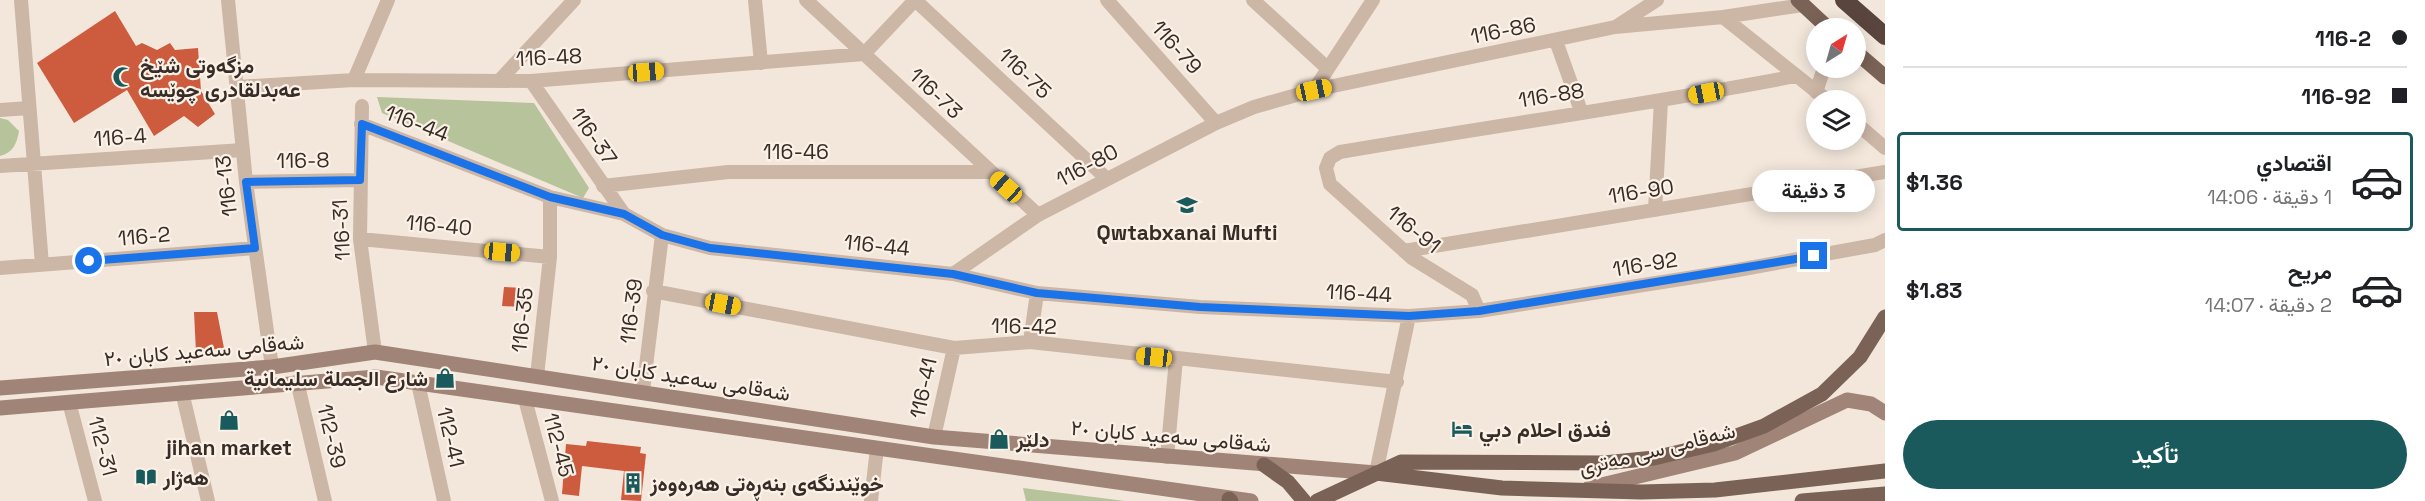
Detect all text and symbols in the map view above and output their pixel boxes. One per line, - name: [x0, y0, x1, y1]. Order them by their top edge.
- street label: 116-86: [1468, 10, 1538, 50]
- street label: 116-79: [1146, 14, 1208, 80]
- north arrow: [1806, 18, 1866, 78]
- map controls: [1806, 18, 1866, 150]
- text: 116-2: [2315, 24, 2371, 52]
- street label: 116-48: [515, 42, 583, 72]
- street label: 116-75: [993, 42, 1057, 104]
- place label: مزگەوتی شێخ عەبدلقادری چوێسە: [140, 52, 301, 104]
- car: [627, 62, 665, 82]
- street label: 116-73: [904, 62, 968, 124]
- mosque icon: مزگەوتی شێخ عەبدلقادری چوێسە: [111, 65, 135, 89]
- street label: 116-88: [1516, 76, 1586, 114]
- car: [1295, 77, 1333, 103]
- car: [1687, 81, 1725, 105]
- text: 116-92: [2301, 82, 2371, 110]
- button: layers: [1806, 90, 1866, 150]
- street label: 116-44: [381, 99, 453, 147]
- street label: 116-37: [564, 102, 624, 170]
- street label: 116-4: [93, 122, 147, 152]
- street label: 116-80: [1051, 137, 1123, 193]
- street label: 116-46: [763, 138, 829, 165]
- street label: 116-8: [276, 146, 330, 174]
- text: اقتصادي: [2256, 149, 2332, 177]
- street label: 116-13: [209, 154, 243, 218]
- icon: car: [2350, 155, 2404, 209]
- car: [987, 168, 1025, 206]
- text: $1.36: [1906, 168, 1963, 196]
- callout: 3 دقيقة: [1752, 169, 1876, 211]
- street label: 116-90: [1606, 172, 1676, 210]
- text: 3 دقيقة: [1781, 178, 1846, 204]
- text: 1 دقيقة · 14:06: [2207, 184, 2332, 210]
- school or university icon: Qwtabxanai Mufti: [1175, 193, 1199, 217]
- street label: 116-31: [326, 199, 356, 261]
- street label: 116-91: [1382, 199, 1446, 259]
- street label: 116-40: [405, 209, 473, 241]
- place label: Qwtabxanai Mufti: [1096, 219, 1278, 246]
- street label: 116-2: [117, 220, 171, 252]
- street label: 116-44: [843, 228, 911, 262]
- car: [483, 241, 521, 263]
- route end: [1800, 242, 1827, 269]
- street label: 116-92: [1611, 246, 1679, 282]
- route start: [75, 247, 102, 274]
- text: مريح: [2288, 257, 2332, 285]
- icon: car: [2350, 263, 2404, 317]
- text: $1.83: [1906, 276, 1962, 304]
- street label: 116-39: [614, 277, 648, 345]
- street label: 116-44: [1325, 278, 1393, 308]
- street label: 116-35: [505, 286, 539, 354]
- car: [704, 292, 742, 316]
- text: 2 دقيقة · 14:07: [2205, 292, 2332, 318]
- street label: 116-42: [991, 312, 1057, 340]
- street label: شەقامی سەعید کابان ٢٠: [103, 328, 305, 372]
- car: [1135, 346, 1173, 368]
- street label: شەقامی سەعید کابان ٢٠: [590, 349, 792, 407]
- street label: 116-41: [903, 355, 943, 421]
- place label: شارع الجملة سليمانية: [244, 365, 428, 393]
- shop icon: شارع الجملة سليمانية: [433, 366, 457, 390]
- street label: 112-39: [312, 401, 352, 471]
- street label: 112-41: [431, 404, 471, 470]
- shop icon: jihan market: [217, 408, 241, 432]
- street label: 112-45: [537, 410, 581, 480]
- street label: 112-31: [82, 413, 124, 479]
- street label: شەقامی سەعید کابان ٢٠: [1070, 414, 1272, 458]
- place label: فندق احلام دبي: [1479, 416, 1611, 447]
- hotel icon: فندق احلام دبي: [1450, 417, 1474, 441]
- street label: شەقامی سی مەتری: [1576, 417, 1738, 481]
- button: تأكيد: [1903, 420, 2407, 489]
- place label: دلێر: [1015, 426, 1049, 453]
- shop icon: دلێر: [987, 427, 1011, 451]
- place label: jihan market: [165, 434, 292, 461]
- place label: هەژار: [162, 464, 209, 491]
- library icon: هەژار: [134, 465, 158, 489]
- place label: خوێندنگەی بنەڕەتی هەرەوەز: [649, 470, 884, 501]
- building icon: خوێندنگەی بنەڕەتی هەرەوەز: [621, 471, 645, 495]

